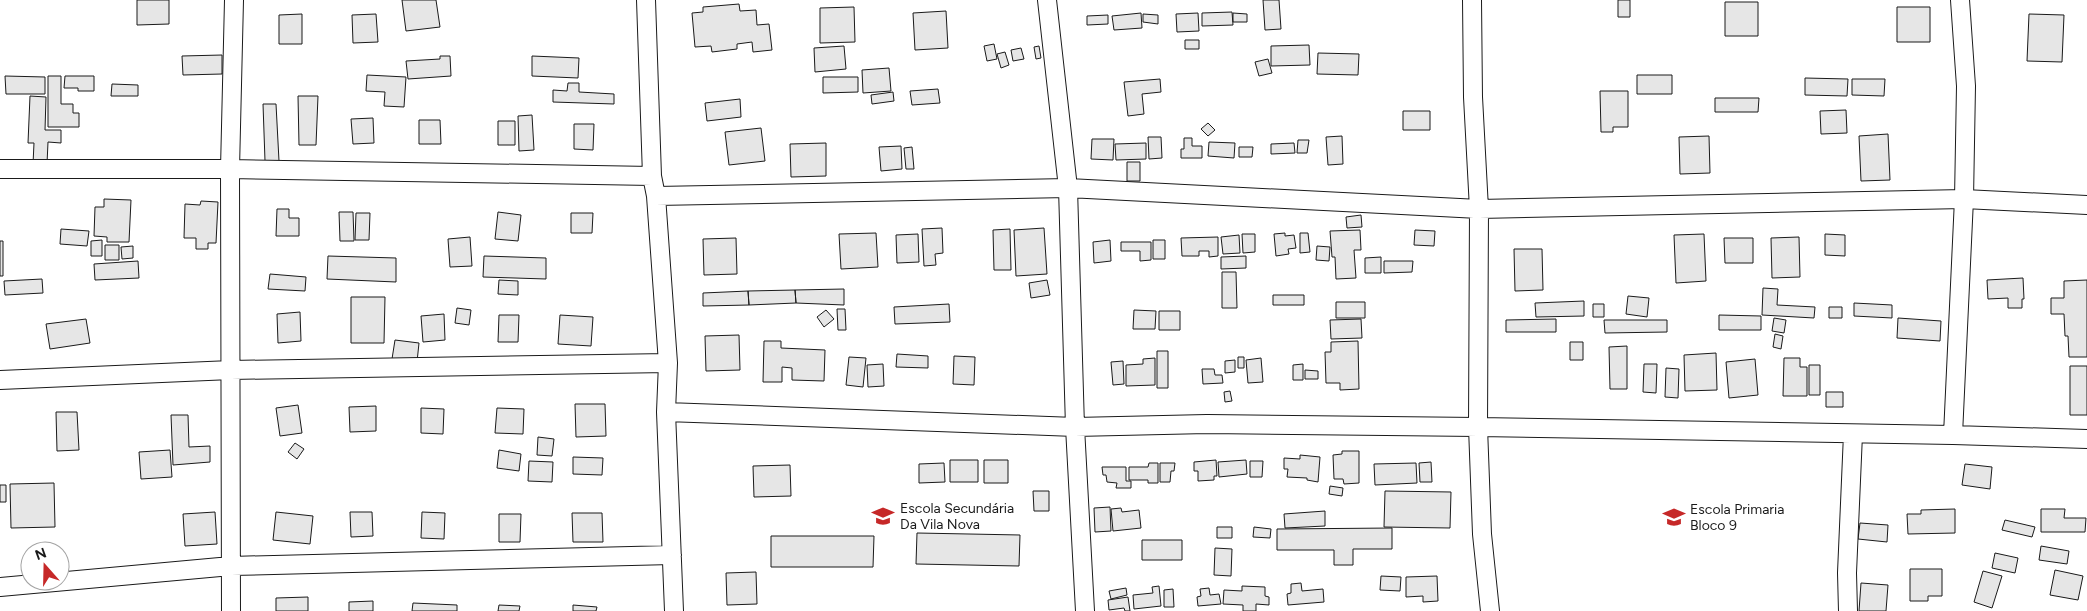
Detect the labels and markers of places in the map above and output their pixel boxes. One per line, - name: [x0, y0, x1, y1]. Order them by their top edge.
- place label: Escola Secundária Da Vila Nova: [900, 500, 1014, 533]
- place label: Escola Primaria Bloco 9: [1690, 501, 1784, 534]
- school or university icon: Escola Secundária Da Vila Nova: [870, 503, 896, 529]
- school or university icon: Escola Primaria Bloco 9: [1661, 504, 1687, 530]

